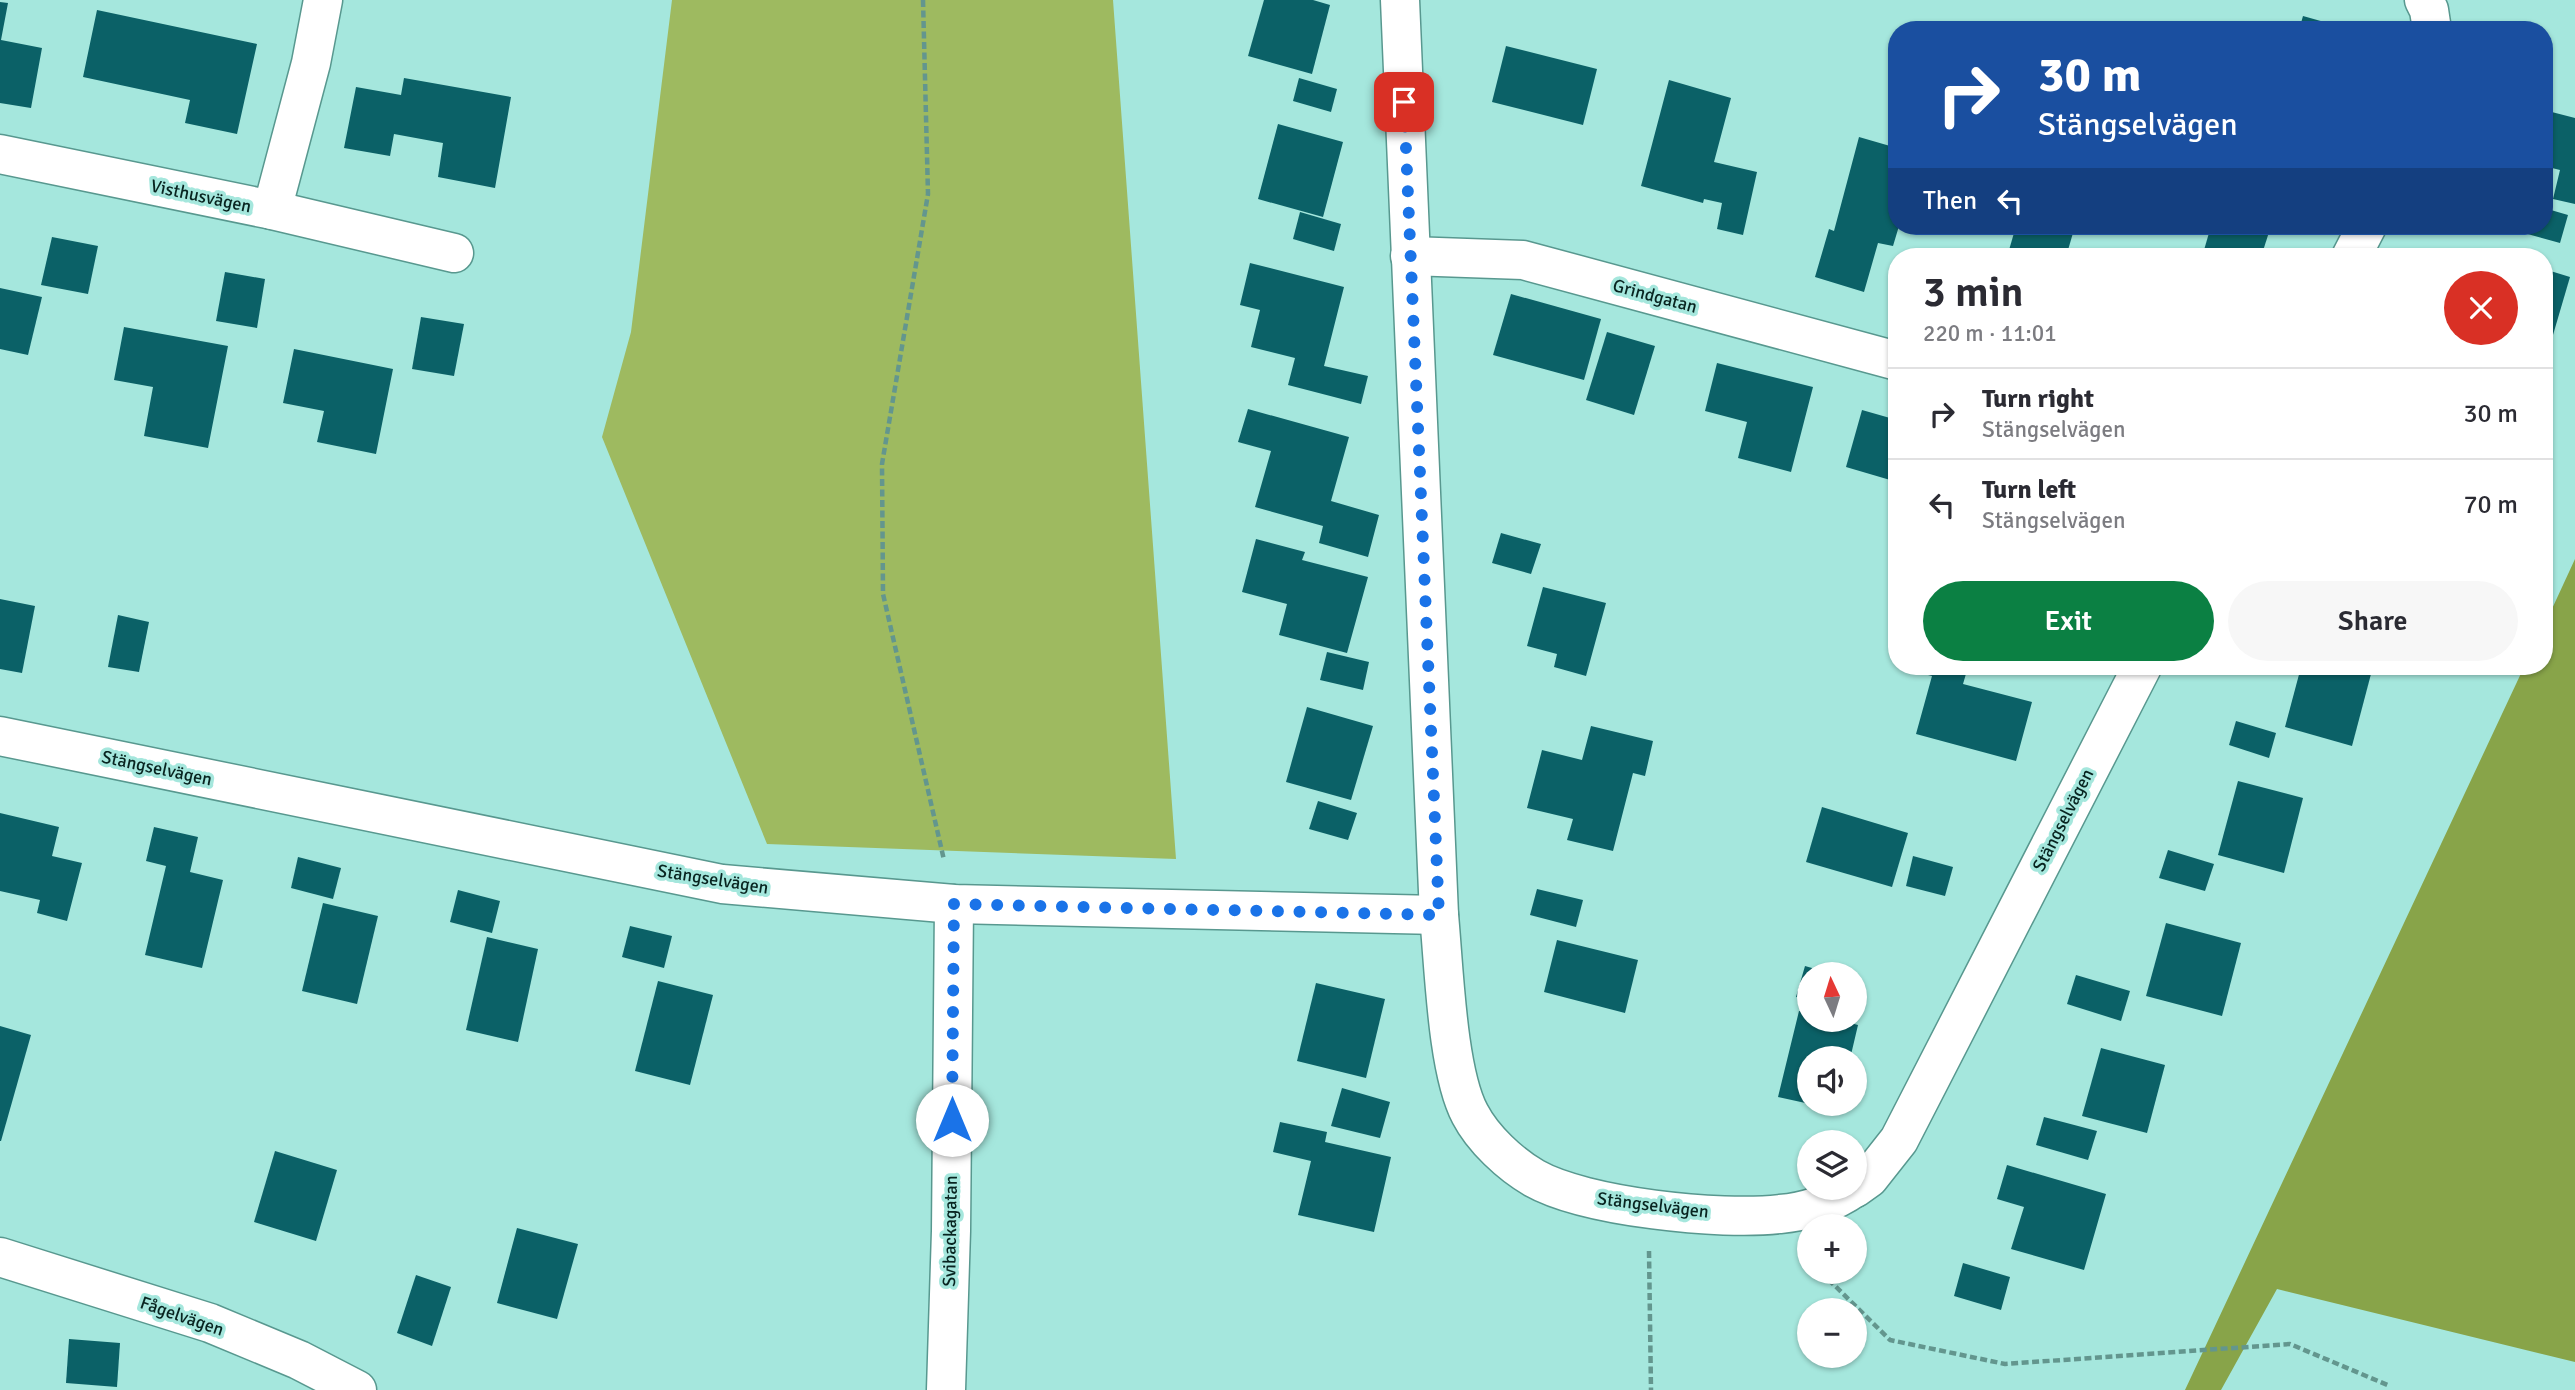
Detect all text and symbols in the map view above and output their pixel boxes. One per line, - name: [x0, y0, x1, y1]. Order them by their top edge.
- text: 30 m: [2038, 45, 2141, 105]
- icon: right: [1923, 49, 2014, 140]
- pin: [1374, 72, 1434, 132]
- icon: arrive: [1385, 83, 1423, 121]
- text: Stängselvägen: [2038, 105, 2238, 144]
- street label: Visthusvägen: [149, 175, 253, 217]
- icon: left: [1991, 182, 2029, 220]
- text: Then: [1923, 185, 1977, 217]
- text: 3 min: [1923, 267, 2024, 318]
- button: close: [2444, 271, 2518, 345]
- street label: Grindgatan: [1610, 274, 1700, 318]
- text: 220 m · 11:01: [1923, 319, 2057, 348]
- text: Turn right: [1982, 383, 2094, 415]
- icon: right: [1923, 395, 1961, 433]
- text: 30 m: [2463, 398, 2518, 430]
- text: Stängselvägen: [1982, 415, 2125, 444]
- text: Turn left: [1982, 474, 2076, 506]
- icon: left: [1923, 486, 1961, 524]
- text: 70 m: [2463, 489, 2518, 521]
- text: Stängselvägen: [1982, 506, 2125, 535]
- button: Exit: [1923, 581, 2214, 661]
- button: Share: [2228, 581, 2518, 661]
- street label: Stängselvägen: [100, 746, 214, 790]
- street label: Stängselvägen: [2028, 765, 2098, 875]
- street label: Stängselvägen: [656, 859, 770, 899]
- north arrow: [1797, 962, 1867, 1032]
- map controls: [1797, 962, 1867, 1368]
- button: sound: [1797, 1046, 1867, 1116]
- position arrow: [915, 1083, 989, 1157]
- button: layers: [1797, 1130, 1867, 1200]
- street label: Svibackagatan: [938, 1175, 962, 1287]
- street label: Stängselvägen: [1596, 1187, 1710, 1223]
- button: +: [1797, 1214, 1867, 1284]
- street label: Fågelvägen: [137, 1291, 227, 1341]
- button: −: [1797, 1298, 1867, 1368]

